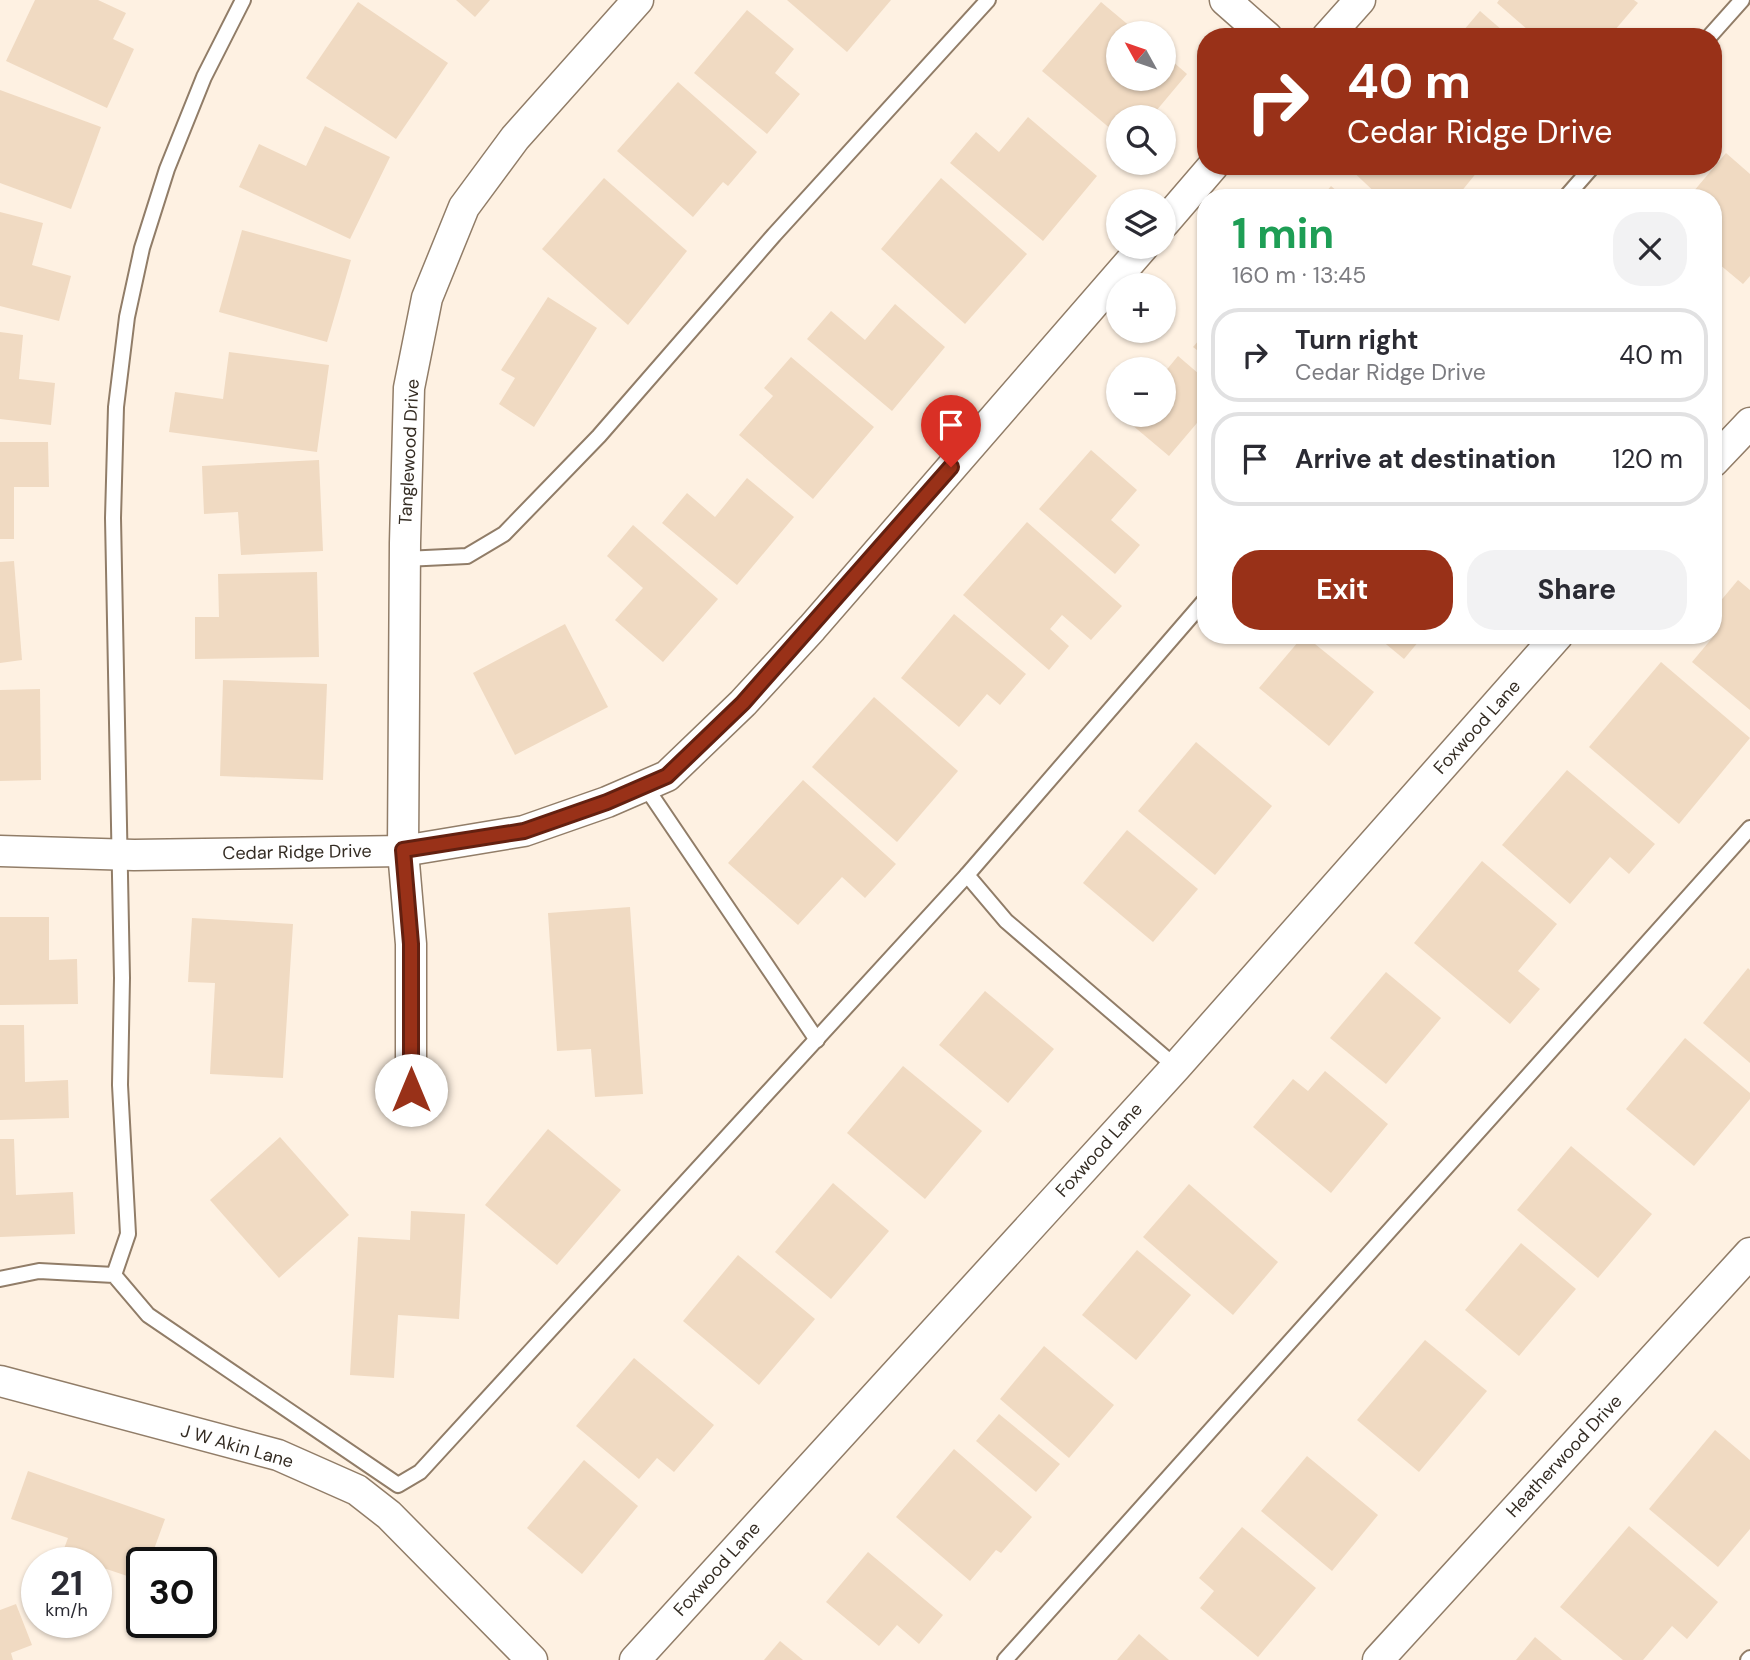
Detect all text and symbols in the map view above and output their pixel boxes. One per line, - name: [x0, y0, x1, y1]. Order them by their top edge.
- north arrow: [1106, 21, 1176, 91]
- map controls: [1106, 21, 1176, 427]
- text: 40 m: [1347, 49, 1471, 113]
- icon: right: [1232, 56, 1323, 147]
- button: search: [1106, 105, 1176, 175]
- text: Cedar Ridge Drive: [1347, 111, 1612, 153]
- button: layers: [1106, 189, 1176, 259]
- text: 1 min: [1232, 206, 1334, 261]
- button: close: [1613, 212, 1687, 286]
- text: 160 m · 13:45: [1232, 260, 1366, 290]
- button: +: [1106, 273, 1176, 343]
- text: Turn right: [1295, 323, 1419, 357]
- icon: right: [1236, 336, 1274, 374]
- text: 40 m: [1619, 338, 1683, 372]
- button: −: [1106, 357, 1176, 427]
- text: Cedar Ridge Drive: [1295, 357, 1486, 387]
- street label: Tanglewood Drive: [393, 378, 425, 526]
- pin: [921, 395, 981, 467]
- icon: arrive: [932, 406, 970, 444]
- icon: arrive: [1236, 440, 1274, 478]
- text: Arrive at destination: [1295, 442, 1556, 476]
- text: 120 m: [1612, 442, 1683, 476]
- button: Exit: [1232, 550, 1453, 630]
- button: Share: [1467, 550, 1687, 630]
- street label: Foxwood Lane: [1428, 675, 1526, 779]
- street label: Cedar Ridge Drive: [222, 839, 372, 865]
- position arrow: [374, 1053, 448, 1127]
- street label: Foxwood Lane: [1050, 1098, 1148, 1202]
- street label: Heatherwood Drive: [1501, 1389, 1627, 1523]
- street label: J W Akin Lane: [178, 1418, 296, 1474]
- street label: Foxwood Lane: [668, 1517, 766, 1621]
- speed limit sign: 30: [126, 1547, 217, 1638]
- text: 21: [50, 1560, 83, 1606]
- text: km/h: [45, 1598, 88, 1622]

